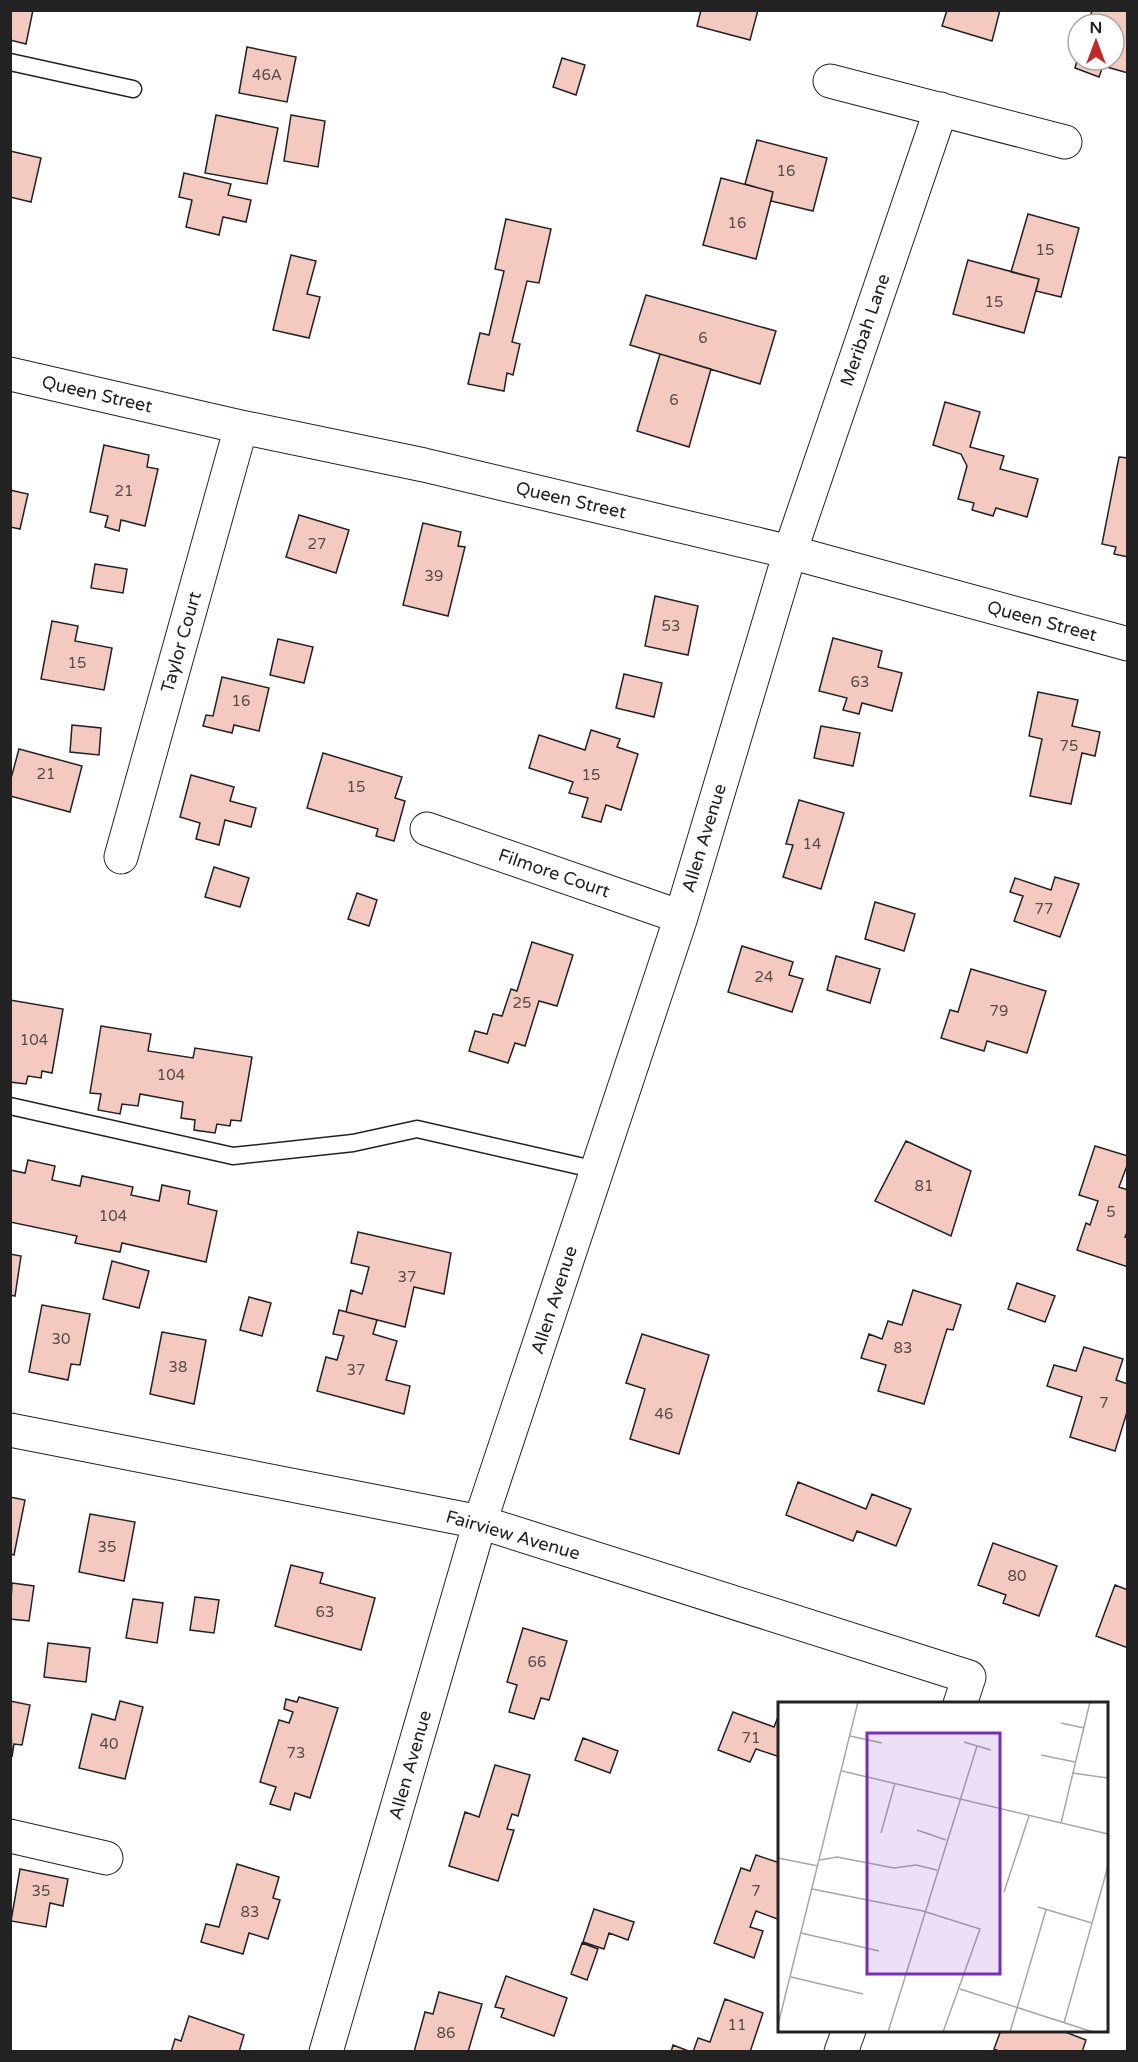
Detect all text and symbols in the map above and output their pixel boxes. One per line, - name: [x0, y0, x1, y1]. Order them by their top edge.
- north arrow: [1066, 12, 1126, 72]
- text: N: [1090, 18, 1102, 38]
- house number: 46A: [252, 66, 282, 84]
- house number: 16: [777, 162, 795, 180]
- house number: 16: [728, 214, 746, 232]
- house number: 15: [1036, 241, 1054, 259]
- street label: Meribah Lane: [835, 271, 895, 389]
- house number: 15: [985, 293, 1003, 311]
- house number: 6: [698, 329, 708, 347]
- street label: Queen Street: [40, 371, 155, 417]
- house number: 6: [669, 391, 679, 409]
- street label: Queen Street: [514, 477, 629, 523]
- house number: 21: [115, 482, 133, 500]
- house number: 27: [308, 535, 326, 553]
- house number: 39: [425, 567, 443, 585]
- street label: Taylor Court: [156, 589, 206, 695]
- street label: Queen Street: [985, 596, 1099, 646]
- house number: 53: [662, 617, 680, 635]
- house number: 15: [68, 654, 86, 672]
- house number: 63: [851, 673, 869, 691]
- house number: 16: [232, 692, 250, 710]
- house number: 75: [1060, 737, 1078, 755]
- house number: 21: [37, 765, 55, 783]
- house number: 15: [582, 766, 600, 784]
- house number: 15: [347, 778, 365, 796]
- street label: Allen Avenue: [677, 781, 731, 895]
- house number: 14: [803, 835, 821, 853]
- street label: Filmore Court: [495, 844, 613, 902]
- house number: 77: [1035, 900, 1053, 918]
- house number: 24: [755, 968, 773, 986]
- house number: 25: [513, 994, 531, 1012]
- house number: 79: [990, 1002, 1008, 1020]
- house number: 104: [20, 1031, 48, 1049]
- house number: 104: [157, 1066, 185, 1084]
- house number: 81: [915, 1177, 933, 1195]
- house number: 5: [1106, 1203, 1116, 1221]
- house number: 104: [99, 1207, 127, 1225]
- street label: Allen Avenue: [526, 1243, 582, 1357]
- house number: 37: [398, 1268, 416, 1286]
- house number: 30: [52, 1330, 70, 1348]
- house number: 83: [894, 1339, 912, 1357]
- house number: 38: [169, 1358, 187, 1376]
- house number: 37: [347, 1361, 365, 1379]
- house number: 7: [1099, 1394, 1109, 1412]
- house number: 46: [655, 1405, 673, 1423]
- street label: Fairview Avenue: [443, 1505, 583, 1565]
- house number: 35: [98, 1538, 116, 1556]
- house number: 80: [1008, 1567, 1026, 1585]
- house number: 63: [316, 1603, 334, 1621]
- house number: 66: [528, 1653, 546, 1671]
- inset map: [778, 1702, 1108, 2032]
- street label: Allen Avenue: [384, 1708, 436, 1822]
- house number: 71: [742, 1729, 760, 1747]
- house number: 40: [100, 1735, 118, 1753]
- house number: 73: [287, 1744, 305, 1762]
- house number: 35: [32, 1882, 50, 1900]
- house number: 7: [751, 1882, 761, 1900]
- house number: 83: [241, 1903, 259, 1921]
- house number: 11: [728, 2016, 746, 2034]
- house number: 86: [437, 2024, 455, 2042]

